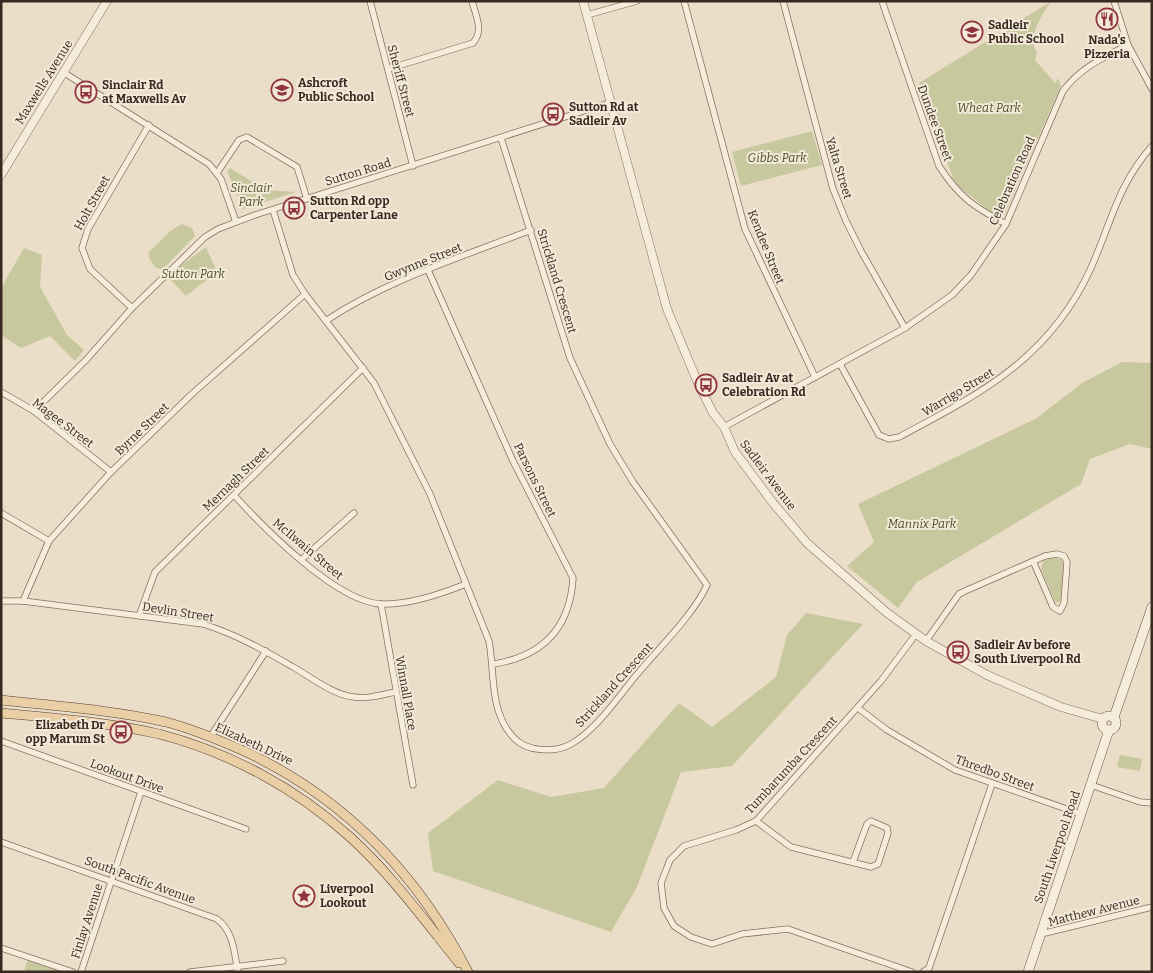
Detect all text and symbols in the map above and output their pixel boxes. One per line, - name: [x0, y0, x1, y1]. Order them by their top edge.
- restaurant icon: Nada's Pizzeria: [1095, 7, 1119, 31]
- place label: Sadleir Public School: [988, 18, 1064, 46]
- school or university icon: Sadleir Public School: [960, 20, 984, 44]
- place label: Nada's Pizzeria: [1084, 33, 1130, 61]
- street label: Maxwells Avenue: [12, 37, 76, 127]
- street label: Sheriff Street: [385, 43, 418, 119]
- place label: Ashcroft Public School: [298, 76, 374, 104]
- place label: Sinclair Rd at Maxwells Av: [102, 78, 186, 106]
- school or university icon: Ashcroft Public School: [270, 78, 294, 102]
- bus stop icon: Sinclair Rd at Maxwells Av: [74, 80, 98, 104]
- street label: Dundee Street: [915, 83, 955, 164]
- place label: Sutton Rd at Sadleir Av: [569, 100, 639, 128]
- park label: Wheat Park: [957, 101, 1021, 115]
- bus stop icon: Sutton Rd at Sadleir Av: [541, 102, 565, 126]
- street label: Yalta Street: [823, 135, 855, 201]
- street label: Celebration Road: [986, 135, 1038, 227]
- park label: Gibbs Park: [748, 151, 807, 165]
- street label: Sutton Road: [323, 155, 393, 189]
- street label: Holt Street: [71, 173, 113, 233]
- park label: Sinclair Park: [230, 181, 273, 209]
- place label: Sutton Rd opp Carpenter Lane: [310, 194, 398, 222]
- bus stop icon: Sutton Rd opp Carpenter Lane: [282, 196, 306, 220]
- street label: Kendee Street: [745, 208, 787, 287]
- street label: Strickland Crescent: [534, 227, 580, 336]
- street label: Gwynne Street: [382, 240, 465, 284]
- park label: Sutton Park: [161, 267, 225, 281]
- street label: Warrigo Street: [919, 365, 997, 419]
- place label: Sadleir Av at Celebration Rd: [722, 371, 806, 399]
- bus stop icon: Sadleir Av at Celebration Rd: [694, 373, 718, 397]
- street label: Magee Street: [30, 395, 97, 451]
- street label: Byrne Street: [112, 399, 172, 458]
- street label: Sadleir Avenue: [737, 437, 799, 513]
- street label: Parsons Street: [511, 441, 559, 520]
- street label: Mernagh Street: [200, 443, 272, 514]
- street label: McIlwain Street: [270, 516, 347, 583]
- park label: Mannix Park: [888, 517, 957, 531]
- street label: Devlin Street: [141, 599, 215, 625]
- place label: Sadleir Av before South Liverpool Rd: [974, 638, 1082, 666]
- street label: Strickland Crescent: [572, 639, 656, 730]
- bus stop icon: Sadleir Av before South Liverpool Rd: [946, 640, 970, 664]
- street label: Winnall Place: [393, 654, 419, 732]
- street label: Tumbarumba Crescent: [742, 713, 840, 817]
- place label: Elizabeth Dr opp Marum St: [26, 718, 105, 746]
- bus stop icon: Elizabeth Dr opp Marum St: [109, 720, 133, 744]
- street label: Elizabeth Drive: [213, 720, 295, 768]
- street label: Thredbo Street: [954, 752, 1037, 794]
- street label: Lookout Drive: [88, 756, 166, 796]
- street label: South Liverpool Road: [1031, 789, 1083, 905]
- street label: South Pacific Avenue: [83, 853, 197, 907]
- street label: Finlay Avenue: [68, 882, 106, 960]
- place label: Liverpool Lookout: [320, 882, 374, 910]
- place icon: Liverpool Lookout: [292, 884, 316, 908]
- street label: Matthew Avenue: [1047, 893, 1141, 929]

